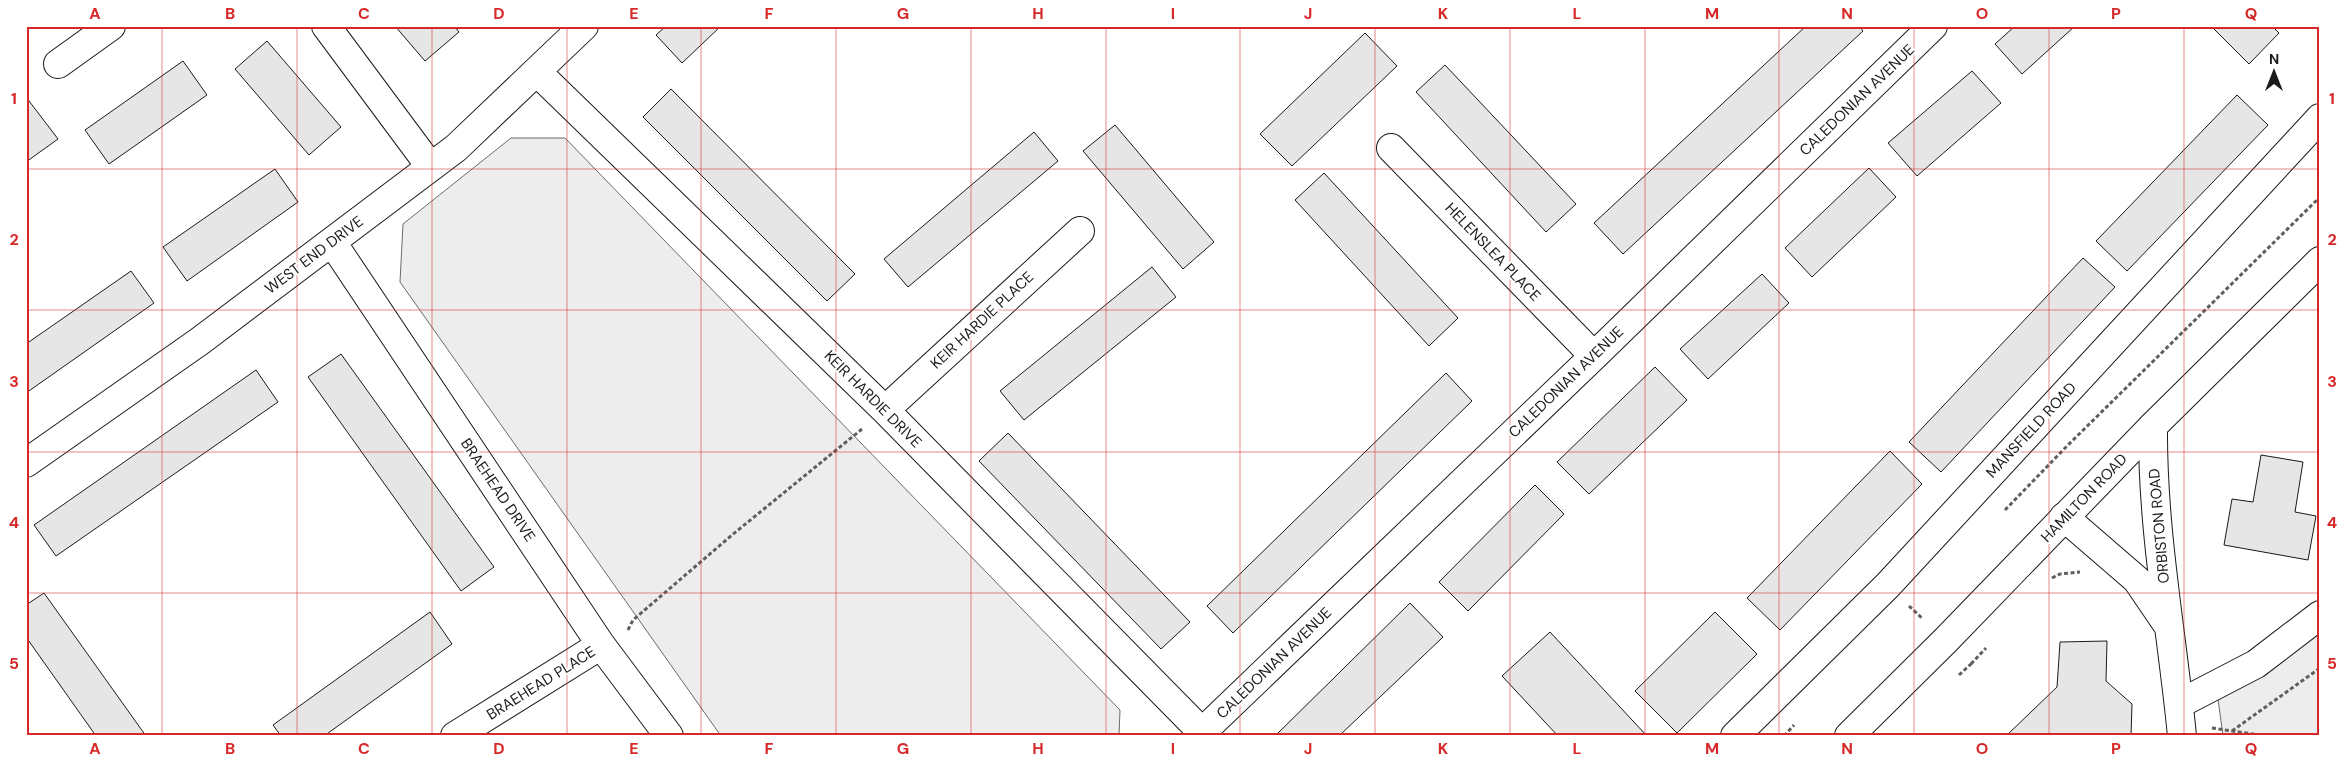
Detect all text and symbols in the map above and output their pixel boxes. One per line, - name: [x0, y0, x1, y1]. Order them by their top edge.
- text: A: [89, 3, 101, 24]
- text: B: [225, 3, 235, 24]
- text: C: [358, 3, 370, 24]
- text: D: [493, 3, 505, 24]
- text: E: [629, 3, 639, 24]
- text: F: [765, 3, 774, 24]
- text: G: [897, 3, 909, 24]
- text: H: [1032, 3, 1044, 24]
- text: I: [1171, 3, 1175, 24]
- text: J: [1304, 3, 1312, 24]
- text: K: [1438, 3, 1449, 24]
- text: L: [1573, 3, 1582, 24]
- text: M: [1705, 3, 1719, 24]
- text: N: [1841, 3, 1853, 24]
- text: O: [1976, 3, 1988, 24]
- text: P: [2111, 3, 2121, 24]
- text: Q: [2245, 3, 2257, 24]
- street label: CALEDONIAN AVENUE: [1795, 40, 1919, 160]
- north arrow: [2248, 48, 2298, 98]
- text: N: [2269, 50, 2279, 68]
- text: 1: [11, 88, 17, 109]
- text: 1: [2329, 88, 2335, 109]
- street label: HELENSLEA PLACE: [1441, 198, 1545, 306]
- street label: WEST END DRIVE: [261, 211, 367, 299]
- text: 2: [9, 229, 19, 250]
- text: 2: [2327, 229, 2337, 250]
- street label: KEIR HARDIE PLACE: [926, 267, 1038, 373]
- street label: CALEDONIAN AVENUE: [1504, 322, 1628, 442]
- street label: KEIR HARDIE DRIVE: [820, 346, 926, 452]
- text: 3: [9, 371, 19, 392]
- text: 3: [2327, 371, 2337, 392]
- street label: MANSFIELD ROAD: [1981, 378, 2081, 482]
- street label: BRAEHEAD DRIVE: [456, 434, 540, 546]
- street label: HAMILTON ROAD: [2036, 449, 2132, 547]
- street label: ORBISTON ROAD: [2144, 468, 2174, 584]
- text: 4: [9, 512, 19, 533]
- text: 4: [2327, 512, 2337, 533]
- street label: CALEDONIAN AVENUE: [1212, 603, 1336, 723]
- street label: BRAEHEAD PLACE: [483, 642, 599, 724]
- text: 5: [9, 653, 19, 674]
- text: 5: [2327, 653, 2337, 674]
- text: A: [89, 738, 101, 759]
- text: B: [225, 738, 235, 759]
- text: C: [358, 738, 370, 759]
- text: D: [493, 738, 505, 759]
- text: E: [629, 738, 639, 759]
- text: F: [765, 738, 774, 759]
- text: G: [897, 738, 909, 759]
- text: H: [1032, 738, 1044, 759]
- text: I: [1171, 738, 1175, 759]
- text: J: [1304, 738, 1312, 759]
- text: K: [1438, 738, 1449, 759]
- text: L: [1573, 738, 1582, 759]
- text: M: [1705, 738, 1719, 759]
- text: N: [1841, 738, 1853, 759]
- text: O: [1976, 738, 1988, 759]
- text: P: [2111, 738, 2121, 759]
- text: Q: [2245, 738, 2257, 759]

